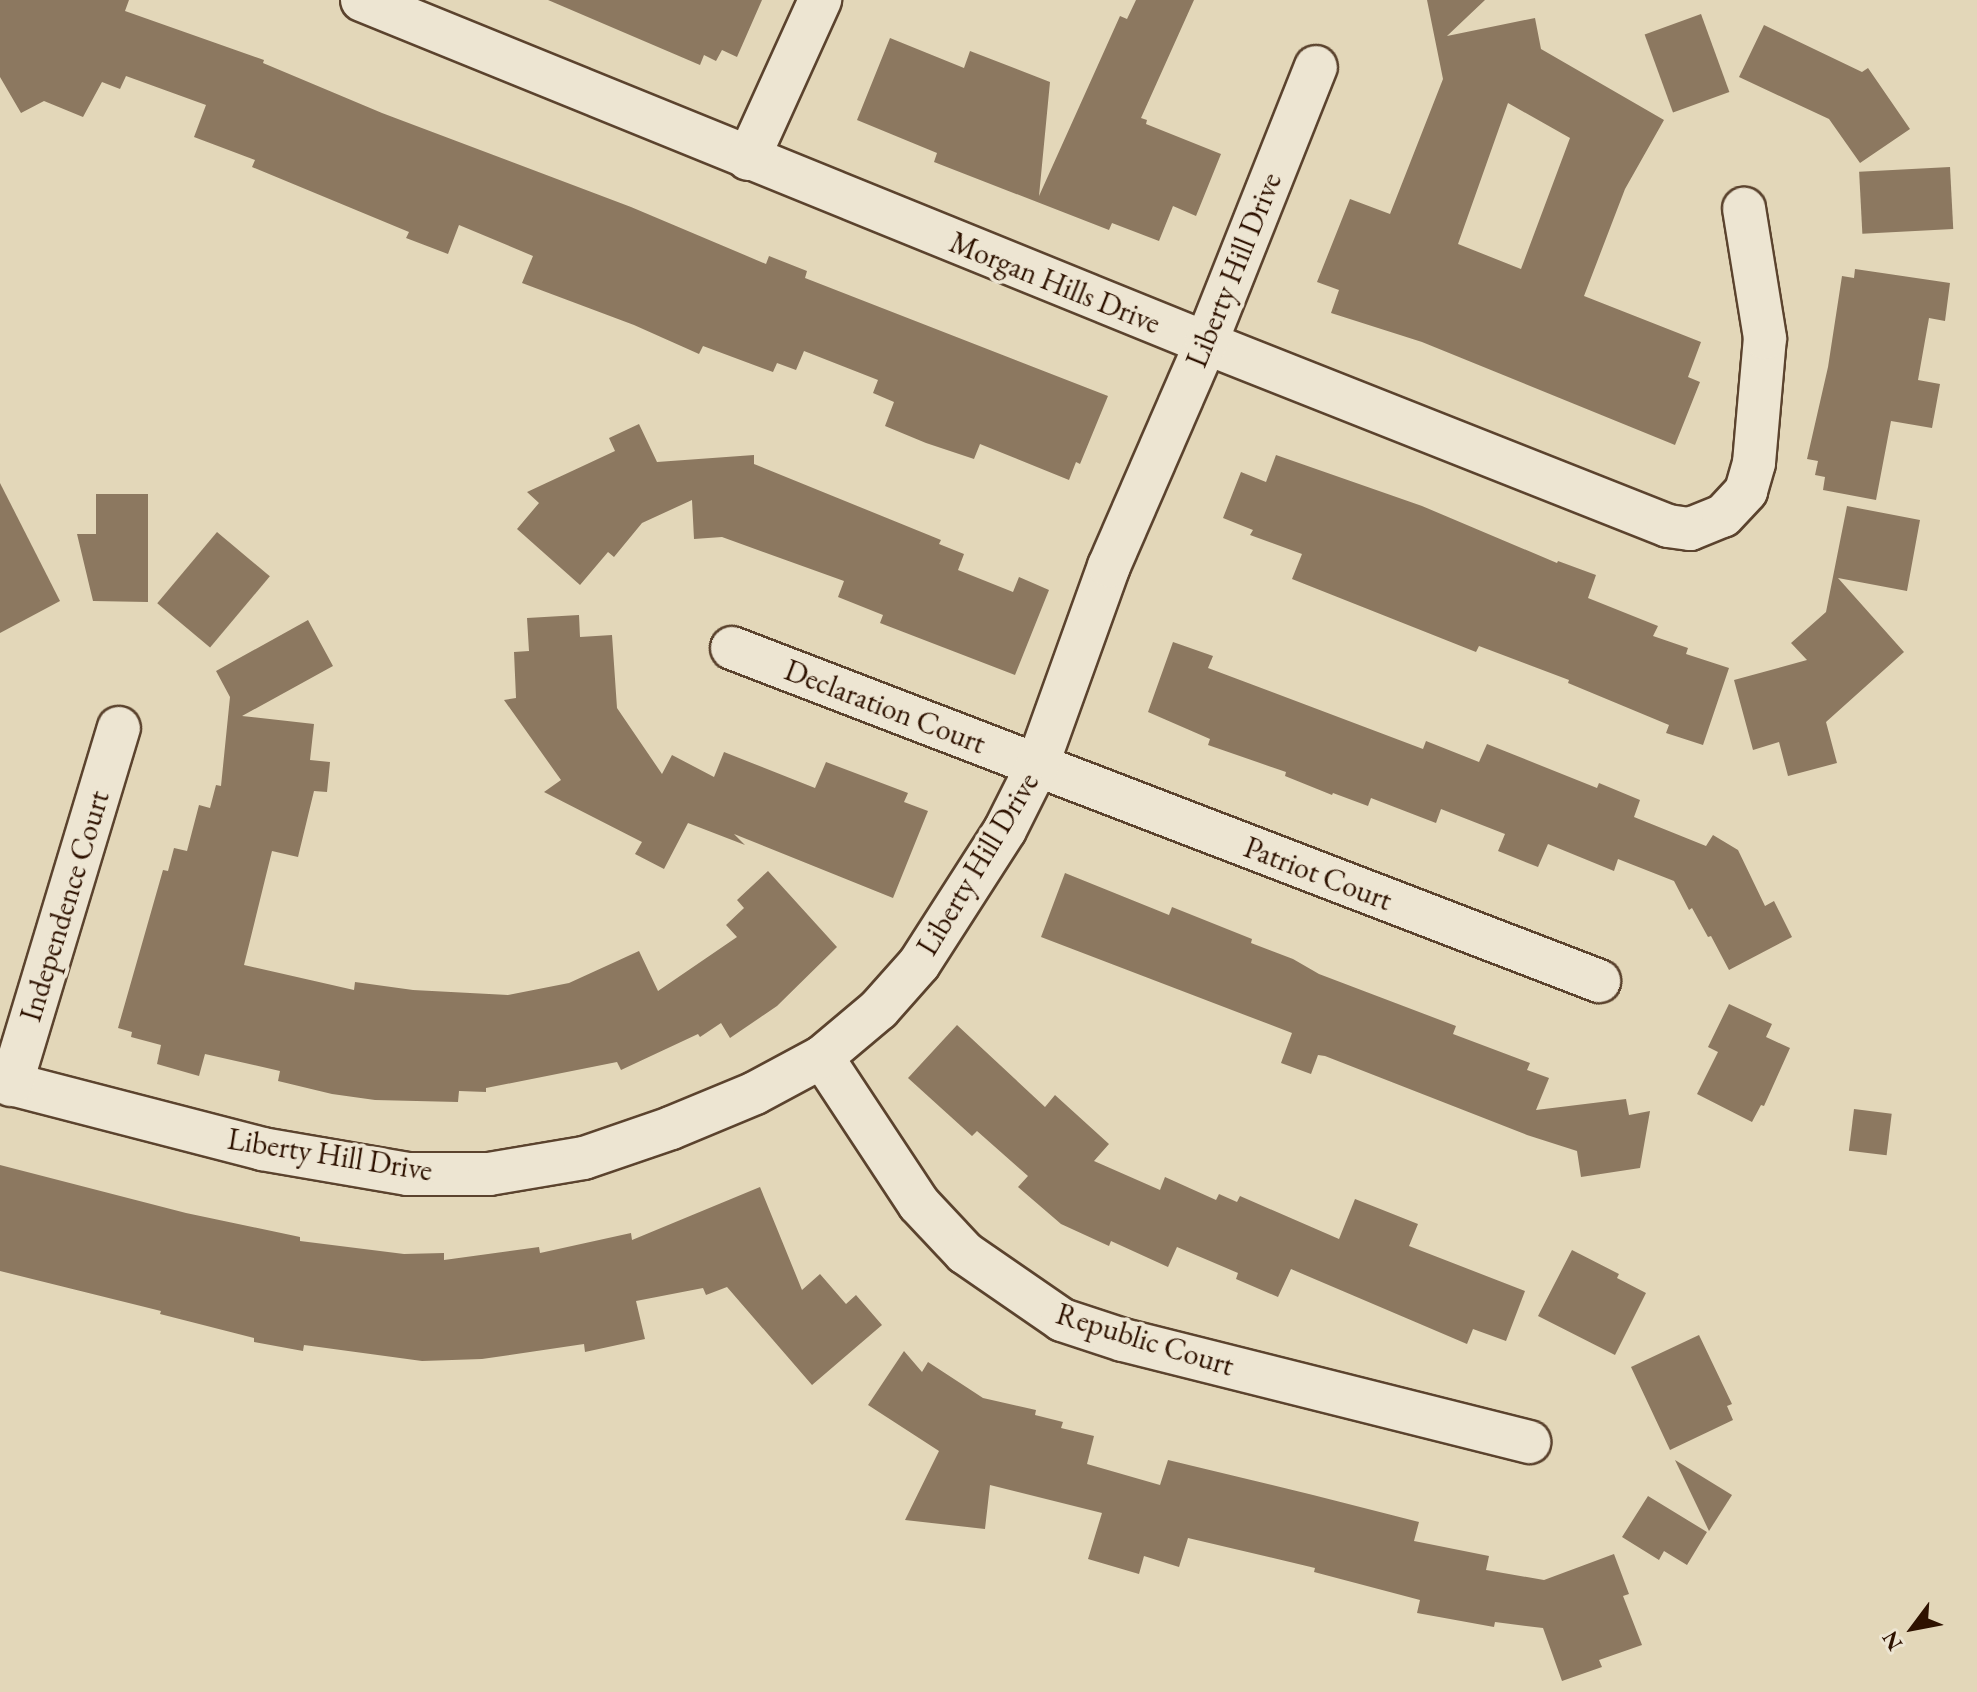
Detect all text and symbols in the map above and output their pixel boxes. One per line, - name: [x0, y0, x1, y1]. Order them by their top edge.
- street label: Liberty Hill Drive: [1179, 167, 1289, 373]
- street label: Morgan Hills Drive: [944, 224, 1166, 342]
- street label: Declaration Court: [779, 652, 991, 762]
- street label: Liberty Hill Drive: [909, 766, 1047, 962]
- street label: Independence Court: [13, 786, 117, 1026]
- street label: Patriot Court: [1239, 829, 1397, 919]
- street label: Liberty Hill Drive: [225, 1121, 435, 1189]
- street label: Republic Court: [1052, 1296, 1238, 1384]
- north arrow: [1873, 1588, 1953, 1668]
- text: N: [1875, 1626, 1909, 1656]

